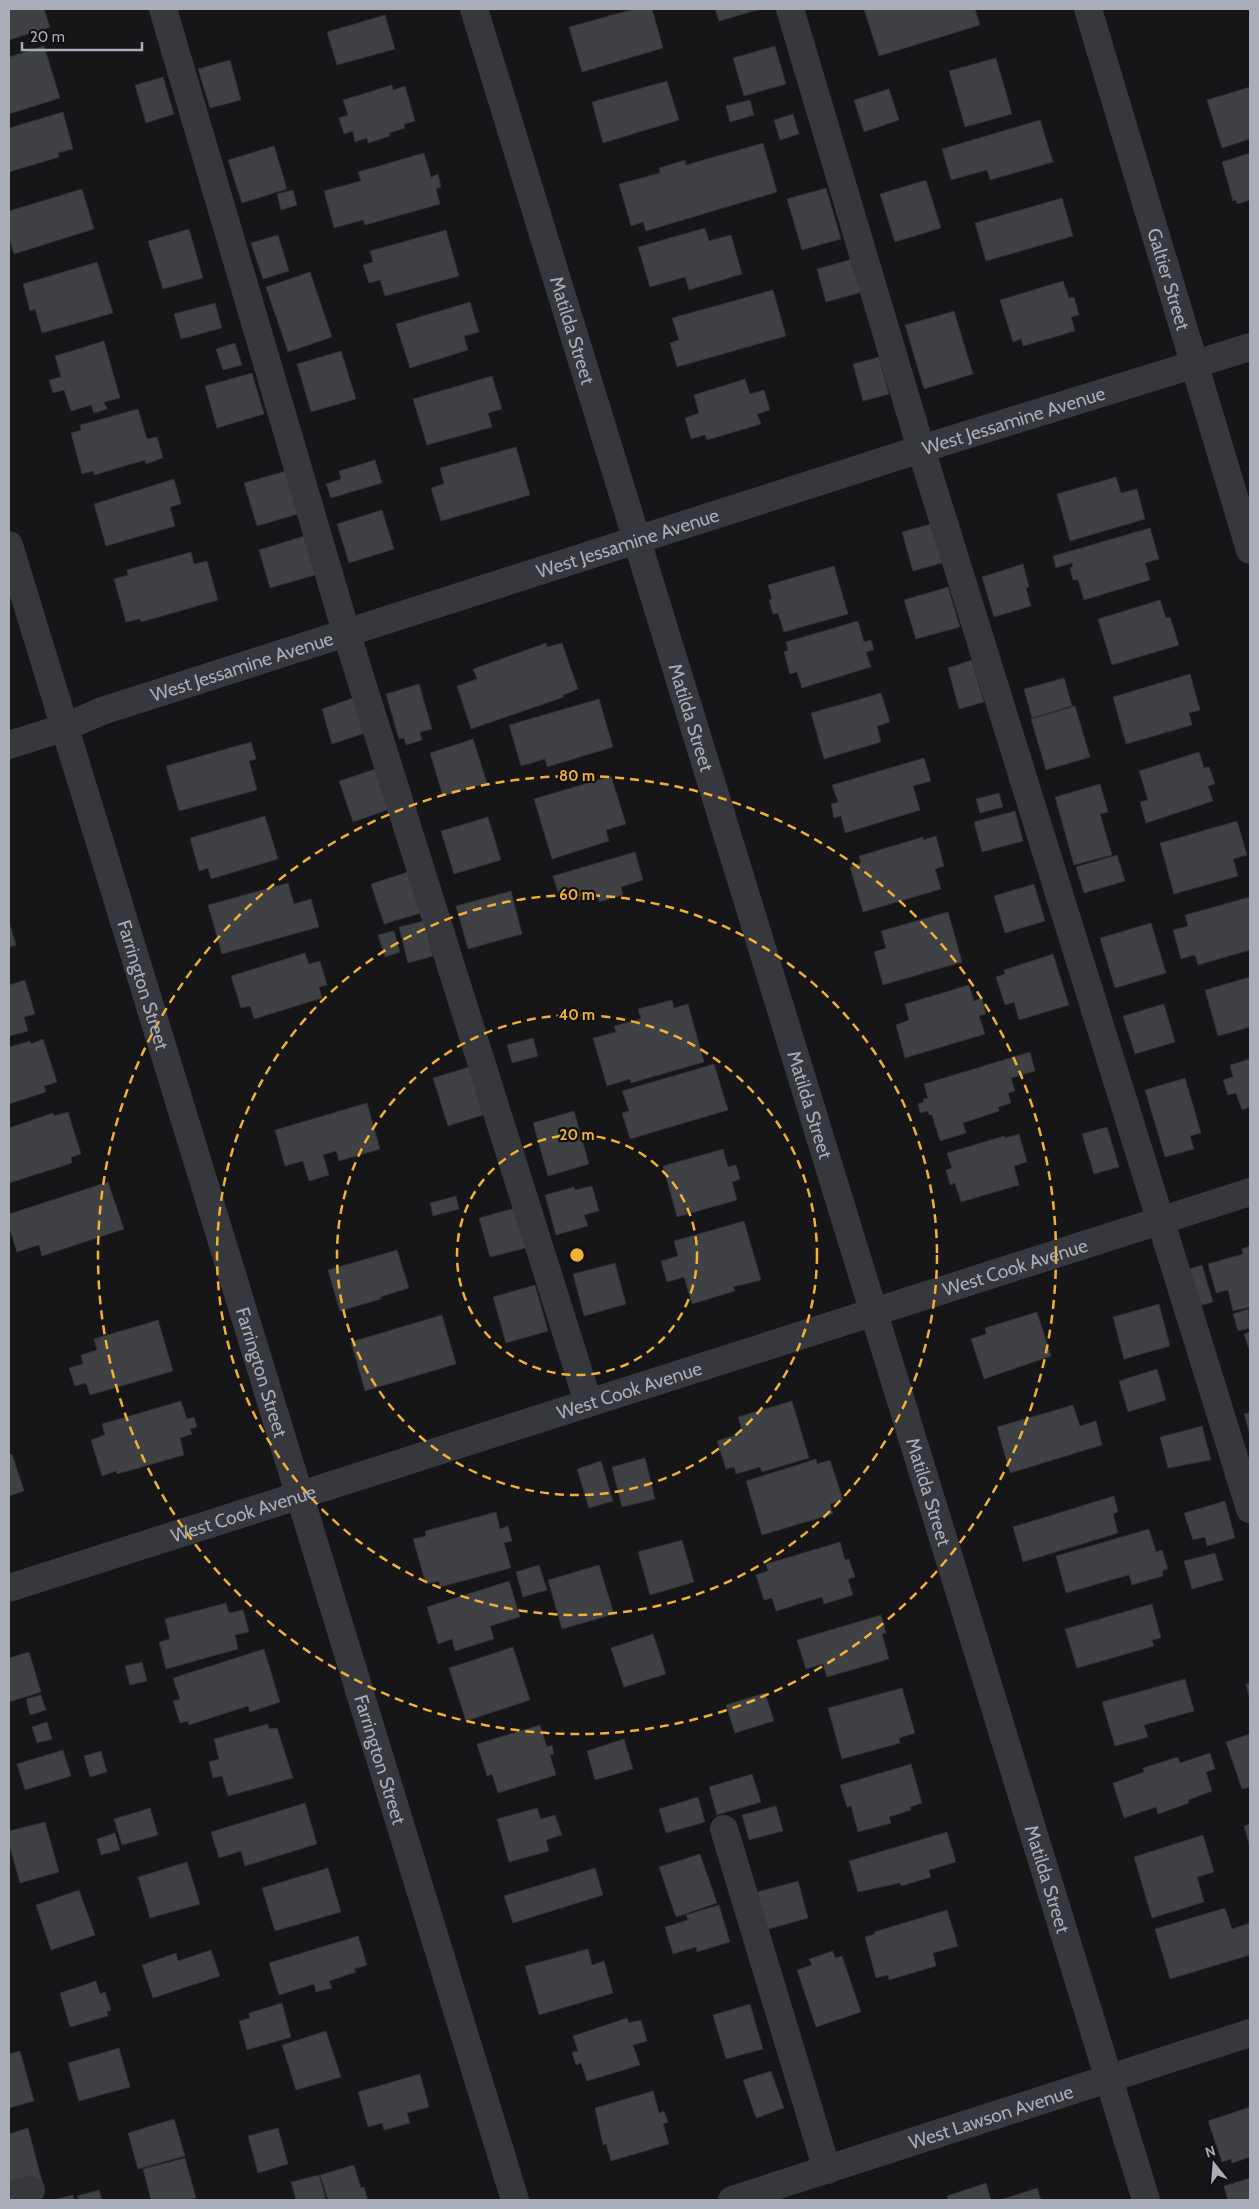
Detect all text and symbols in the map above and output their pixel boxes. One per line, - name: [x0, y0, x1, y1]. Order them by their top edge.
- scale bar: [22, 20, 142, 52]
- text: 20 m: [30, 28, 65, 46]
- street label: Galtier Street: [1143, 225, 1195, 334]
- street label: Matilda Street: [545, 273, 600, 388]
- street label: West Jessamine Avenue: [919, 381, 1108, 459]
- street label: West Jessamine Avenue: [533, 503, 722, 583]
- street label: West Jessamine Avenue: [148, 626, 336, 706]
- street label: Matilda Street: [664, 661, 719, 775]
- text: 80 m: [559, 767, 595, 785]
- text: 60 m: [559, 886, 595, 904]
- street label: Farrington Street: [113, 917, 174, 1053]
- text: 40 m: [559, 1006, 595, 1024]
- street label: Matilda Street: [783, 1048, 838, 1162]
- text: 20 m: [560, 1126, 594, 1144]
- street label: West Cook Avenue: [940, 1233, 1091, 1301]
- centre of rings: [568, 1246, 586, 1264]
- street label: Farrington Street: [231, 1304, 293, 1441]
- street label: West Cook Avenue: [554, 1356, 705, 1424]
- street label: Matilda Street: [901, 1435, 956, 1549]
- street label: West Cook Avenue: [168, 1479, 319, 1547]
- street label: Farrington Street: [350, 1692, 411, 1828]
- street label: Matilda Street: [1020, 1822, 1075, 1936]
- street label: West Lawson Avenue: [906, 2079, 1076, 2154]
- north arrow: [1189, 2139, 1239, 2189]
- text: N: [1203, 2142, 1218, 2162]

